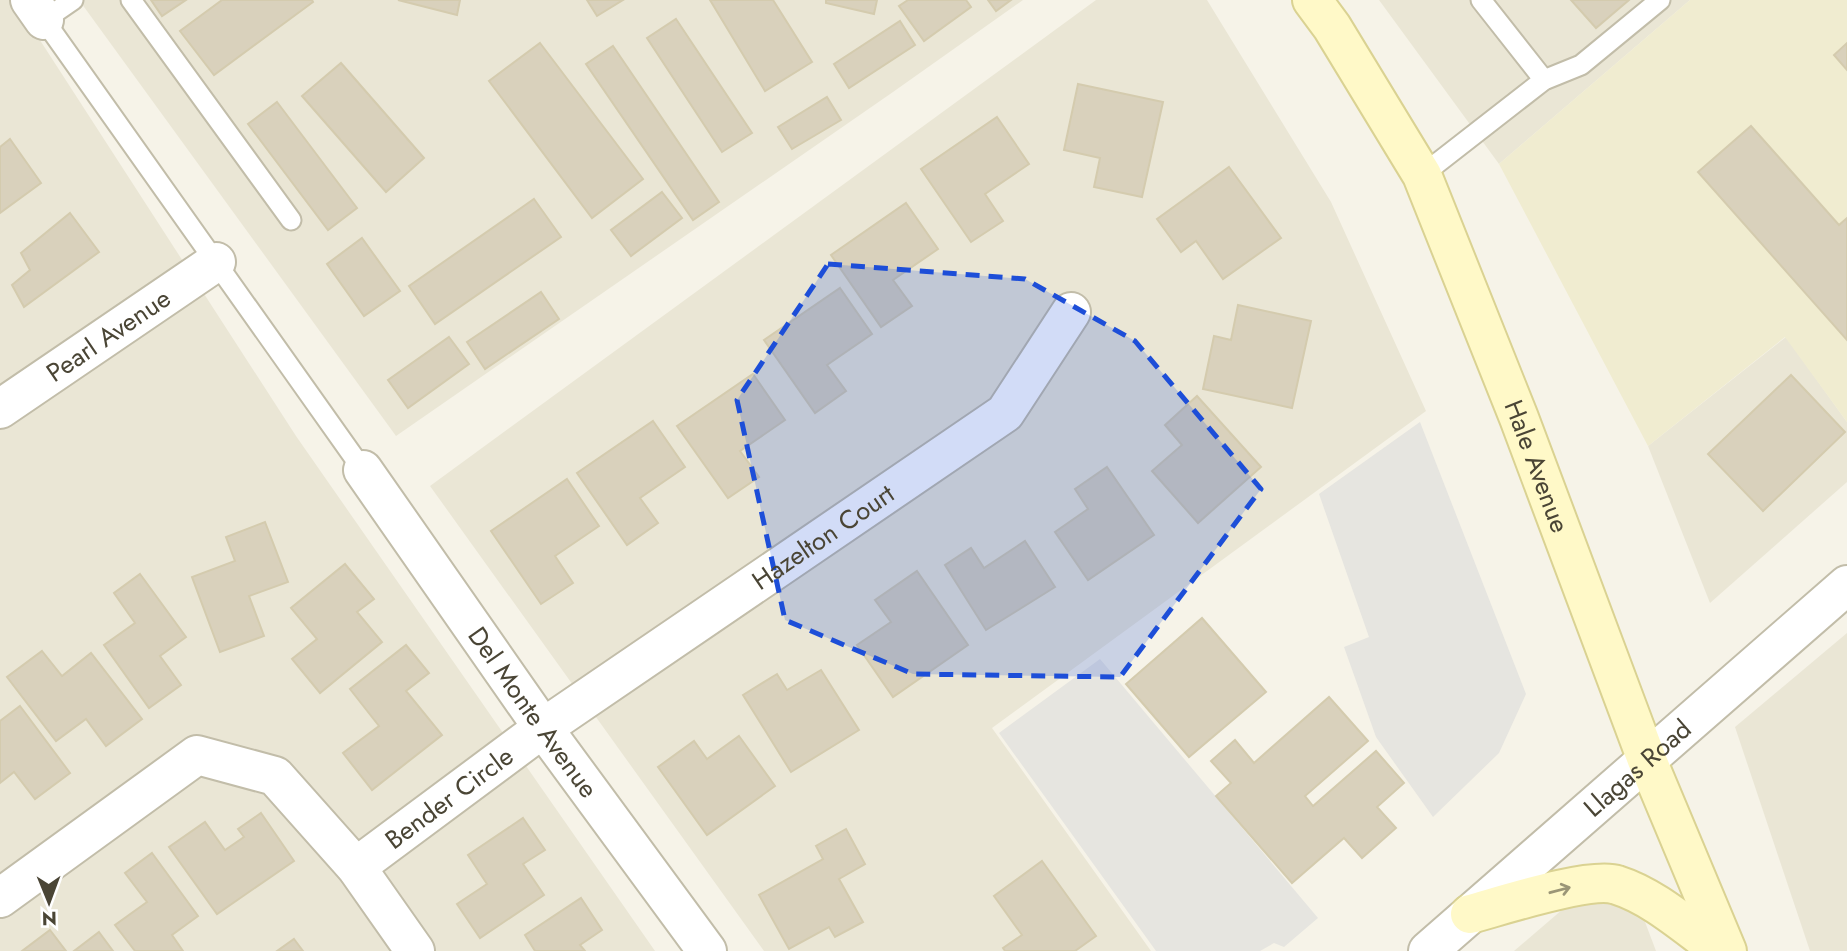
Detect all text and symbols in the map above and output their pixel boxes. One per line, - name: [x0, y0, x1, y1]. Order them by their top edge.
- street label: Pearl Avenue: [38, 279, 178, 391]
- street label: Hale Avenue: [1495, 394, 1579, 538]
- street label: Hazelton Court: [744, 474, 903, 599]
- street label: Del Monte Avenue: [459, 619, 607, 806]
- street label: Llagas Road: [1575, 710, 1700, 826]
- street label: Bender Circle: [377, 737, 521, 858]
- north arrow: [14, 867, 84, 937]
- one-way arrow: [1548, 883, 1571, 896]
- text: N: [42, 905, 57, 932]

